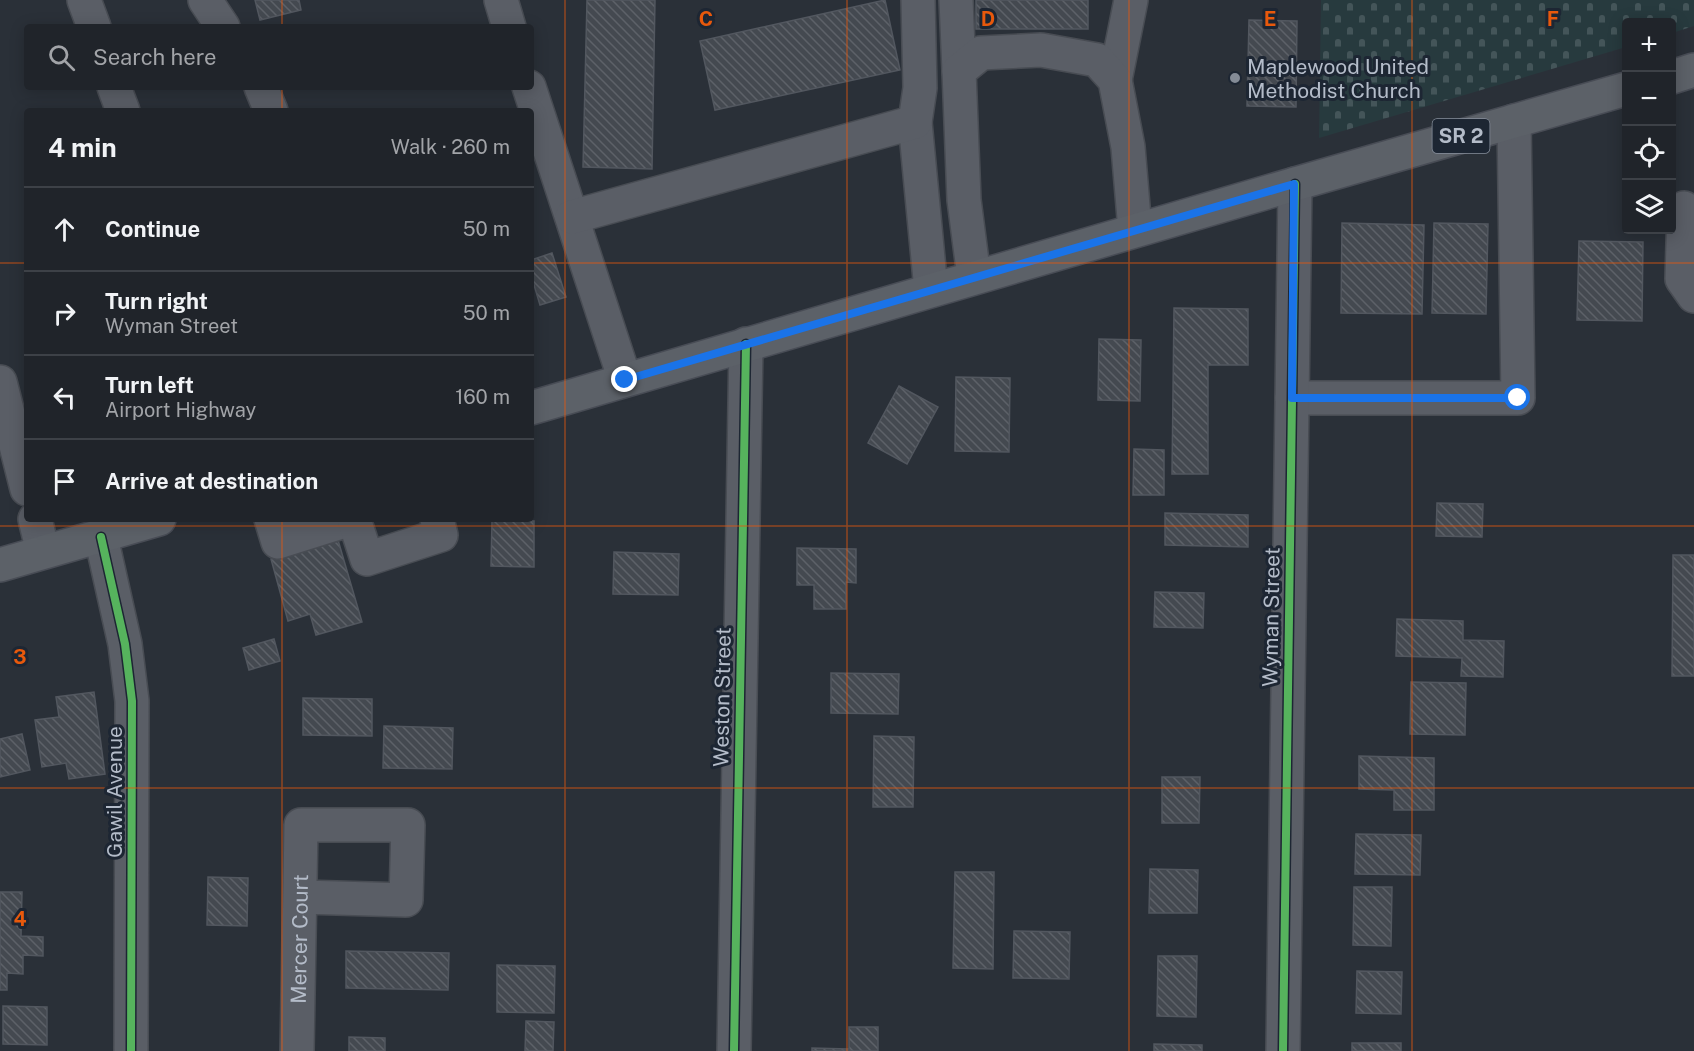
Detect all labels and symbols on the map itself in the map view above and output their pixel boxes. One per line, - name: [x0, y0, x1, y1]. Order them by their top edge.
- text: C: [699, 7, 713, 31]
- text: D: [981, 7, 995, 31]
- text: E: [1264, 7, 1276, 31]
- text: F: [1547, 7, 1559, 31]
- place label: Maplewood United Methodist Church: [1247, 54, 1429, 103]
- marker: Maplewood United Methodist Church: [1228, 71, 1242, 85]
- road number: SR 2: [1432, 119, 1490, 153]
- route end: [611, 366, 637, 392]
- route start: [1504, 384, 1530, 410]
- street label: Wyman Street: [1257, 547, 1285, 687]
- street label: Weston Street: [708, 627, 736, 767]
- text: 3: [13, 645, 27, 669]
- street label: Gawil Avenue: [102, 726, 127, 858]
- street label: Mercer Court: [285, 874, 313, 1004]
- text: 4: [13, 907, 27, 931]

